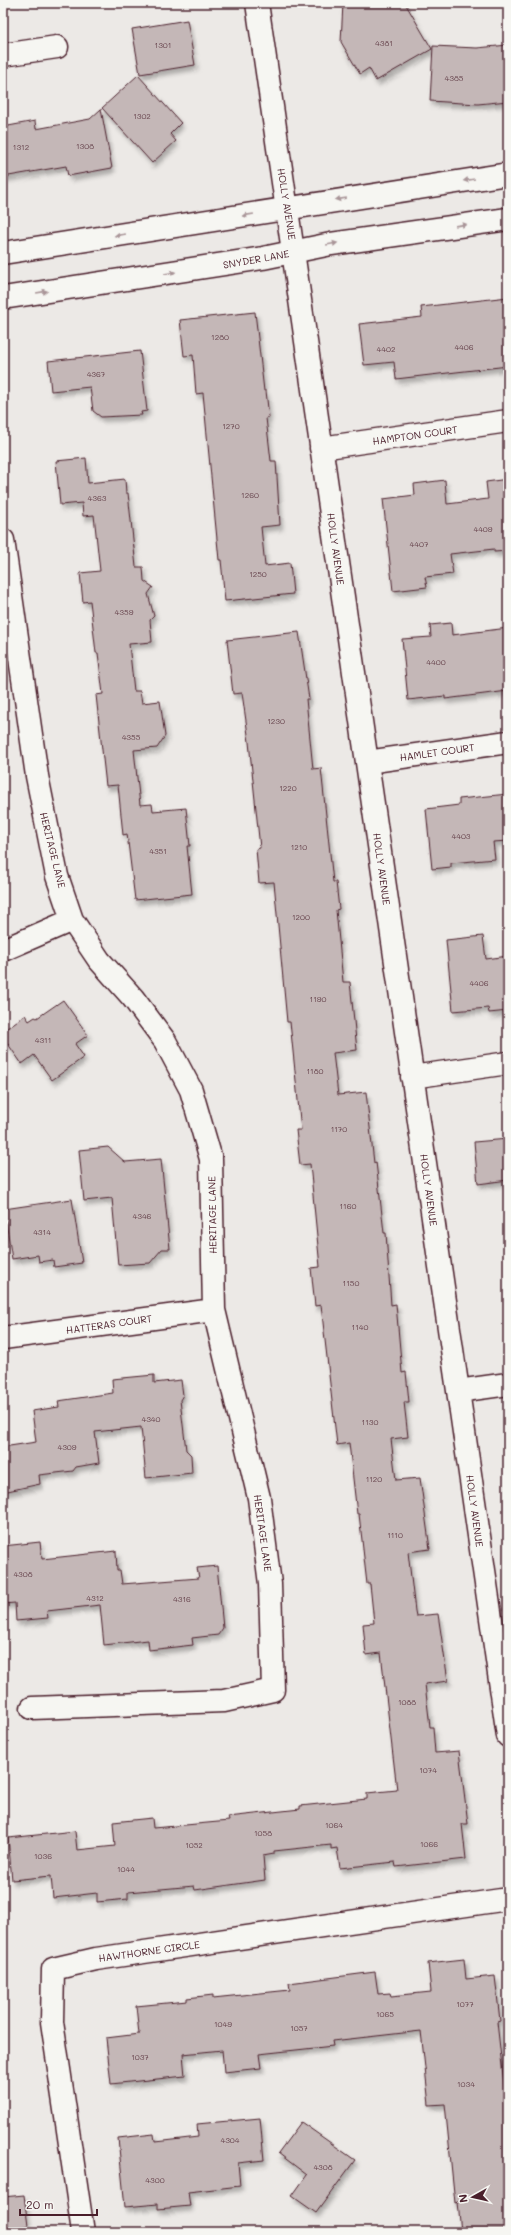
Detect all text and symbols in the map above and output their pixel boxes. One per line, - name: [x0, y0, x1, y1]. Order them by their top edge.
- house number: 4381: [375, 38, 393, 48]
- house number: 1301: [155, 40, 171, 50]
- house number: 4385: [445, 73, 464, 83]
- house number: 1302: [133, 111, 151, 121]
- house number: 1308: [76, 141, 94, 151]
- house number: 1312: [13, 142, 29, 152]
- street label: HOLLY AVENUE: [274, 167, 300, 241]
- one-way arrow: [463, 177, 476, 183]
- one-way arrow: [335, 196, 347, 202]
- one-way arrow: [242, 212, 255, 218]
- one-way arrow: [455, 222, 467, 228]
- one-way arrow: [114, 232, 126, 238]
- one-way arrow: [326, 240, 338, 246]
- street label: SNYDER LANE: [222, 246, 291, 272]
- one-way arrow: [164, 270, 176, 276]
- one-way arrow: [35, 289, 48, 295]
- house number: 1280: [211, 332, 229, 342]
- house number: 4406: [454, 342, 474, 352]
- house number: 4402: [377, 344, 395, 354]
- house number: 4367: [87, 369, 106, 379]
- house number: 1270: [222, 421, 240, 431]
- street label: HAMPTON COURT: [371, 422, 459, 448]
- house number: 1260: [241, 490, 259, 500]
- house number: 4363: [88, 493, 107, 503]
- street label: HOLLY AVENUE: [324, 512, 348, 586]
- house number: 4409: [473, 524, 493, 534]
- house number: 4407: [410, 539, 429, 549]
- house number: 1250: [249, 569, 267, 579]
- house number: 4359: [115, 607, 134, 617]
- house number: 4400: [426, 657, 446, 667]
- house number: 1230: [267, 716, 285, 726]
- house number: 4355: [122, 732, 141, 742]
- street label: HAMLET COURT: [399, 740, 476, 764]
- house number: 1220: [279, 783, 297, 793]
- street label: HERITAGE LANE: [37, 811, 69, 890]
- house number: 4403: [451, 831, 471, 841]
- street label: HOLLY AVENUE: [370, 832, 394, 906]
- house number: 1210: [291, 842, 307, 852]
- house number: 4351: [149, 846, 167, 856]
- house number: 1200: [292, 912, 310, 922]
- house number: 4406: [469, 978, 489, 988]
- house number: 1190: [310, 994, 326, 1004]
- house number: 4311: [35, 1035, 51, 1045]
- house number: 1180: [307, 1066, 324, 1076]
- house number: 1170: [331, 1124, 347, 1134]
- street label: HOLLY AVENUE: [417, 1153, 441, 1227]
- street label: HERITAGE LANE: [204, 1176, 220, 1254]
- house number: 1160: [340, 1201, 357, 1211]
- house number: 4346: [133, 1211, 152, 1221]
- house number: 4314: [33, 1227, 51, 1237]
- house number: 1150: [343, 1278, 359, 1288]
- street label: HATTERAS COURT: [65, 1311, 153, 1337]
- house number: 1140: [352, 1322, 368, 1332]
- house number: 4340: [141, 1414, 161, 1424]
- house number: 1130: [362, 1417, 378, 1427]
- house number: 4309: [57, 1442, 77, 1452]
- house number: 1120: [366, 1474, 382, 1484]
- street label: HOLLY AVENUE: [463, 1474, 487, 1548]
- street label: HERITAGE LANE: [251, 1494, 275, 1573]
- house number: 1110: [387, 1530, 403, 1540]
- house number: 4308: [13, 1569, 33, 1579]
- house number: 4312: [86, 1593, 104, 1603]
- house number: 4316: [173, 1594, 191, 1604]
- house number: 1088: [398, 1697, 416, 1707]
- house number: 1074: [419, 1765, 437, 1775]
- house number: 1064: [325, 1820, 343, 1830]
- house number: 1058: [254, 1828, 272, 1838]
- house number: 1066: [420, 1839, 438, 1849]
- house number: 1052: [185, 1840, 203, 1850]
- house number: 1036: [34, 1851, 52, 1861]
- house number: 1044: [117, 1864, 135, 1874]
- street label: HAWTHORNE CIRCLE: [97, 1937, 201, 1965]
- house number: 1077: [456, 1999, 474, 2009]
- house number: 1065: [376, 2009, 394, 2019]
- house number: 1049: [214, 2019, 232, 2029]
- house number: 1057: [290, 2023, 308, 2033]
- house number: 1037: [131, 2052, 149, 2062]
- house number: 1034: [457, 2079, 475, 2089]
- house number: 4304: [220, 2135, 240, 2145]
- house number: 4308: [313, 2162, 333, 2172]
- house number: 4300: [145, 2175, 165, 2185]
- north arrow: [453, 2177, 493, 2217]
- scale bar: [20, 2191, 97, 2217]
- text: N: [455, 2193, 471, 2204]
- text: 20 m: [26, 2196, 54, 2212]

